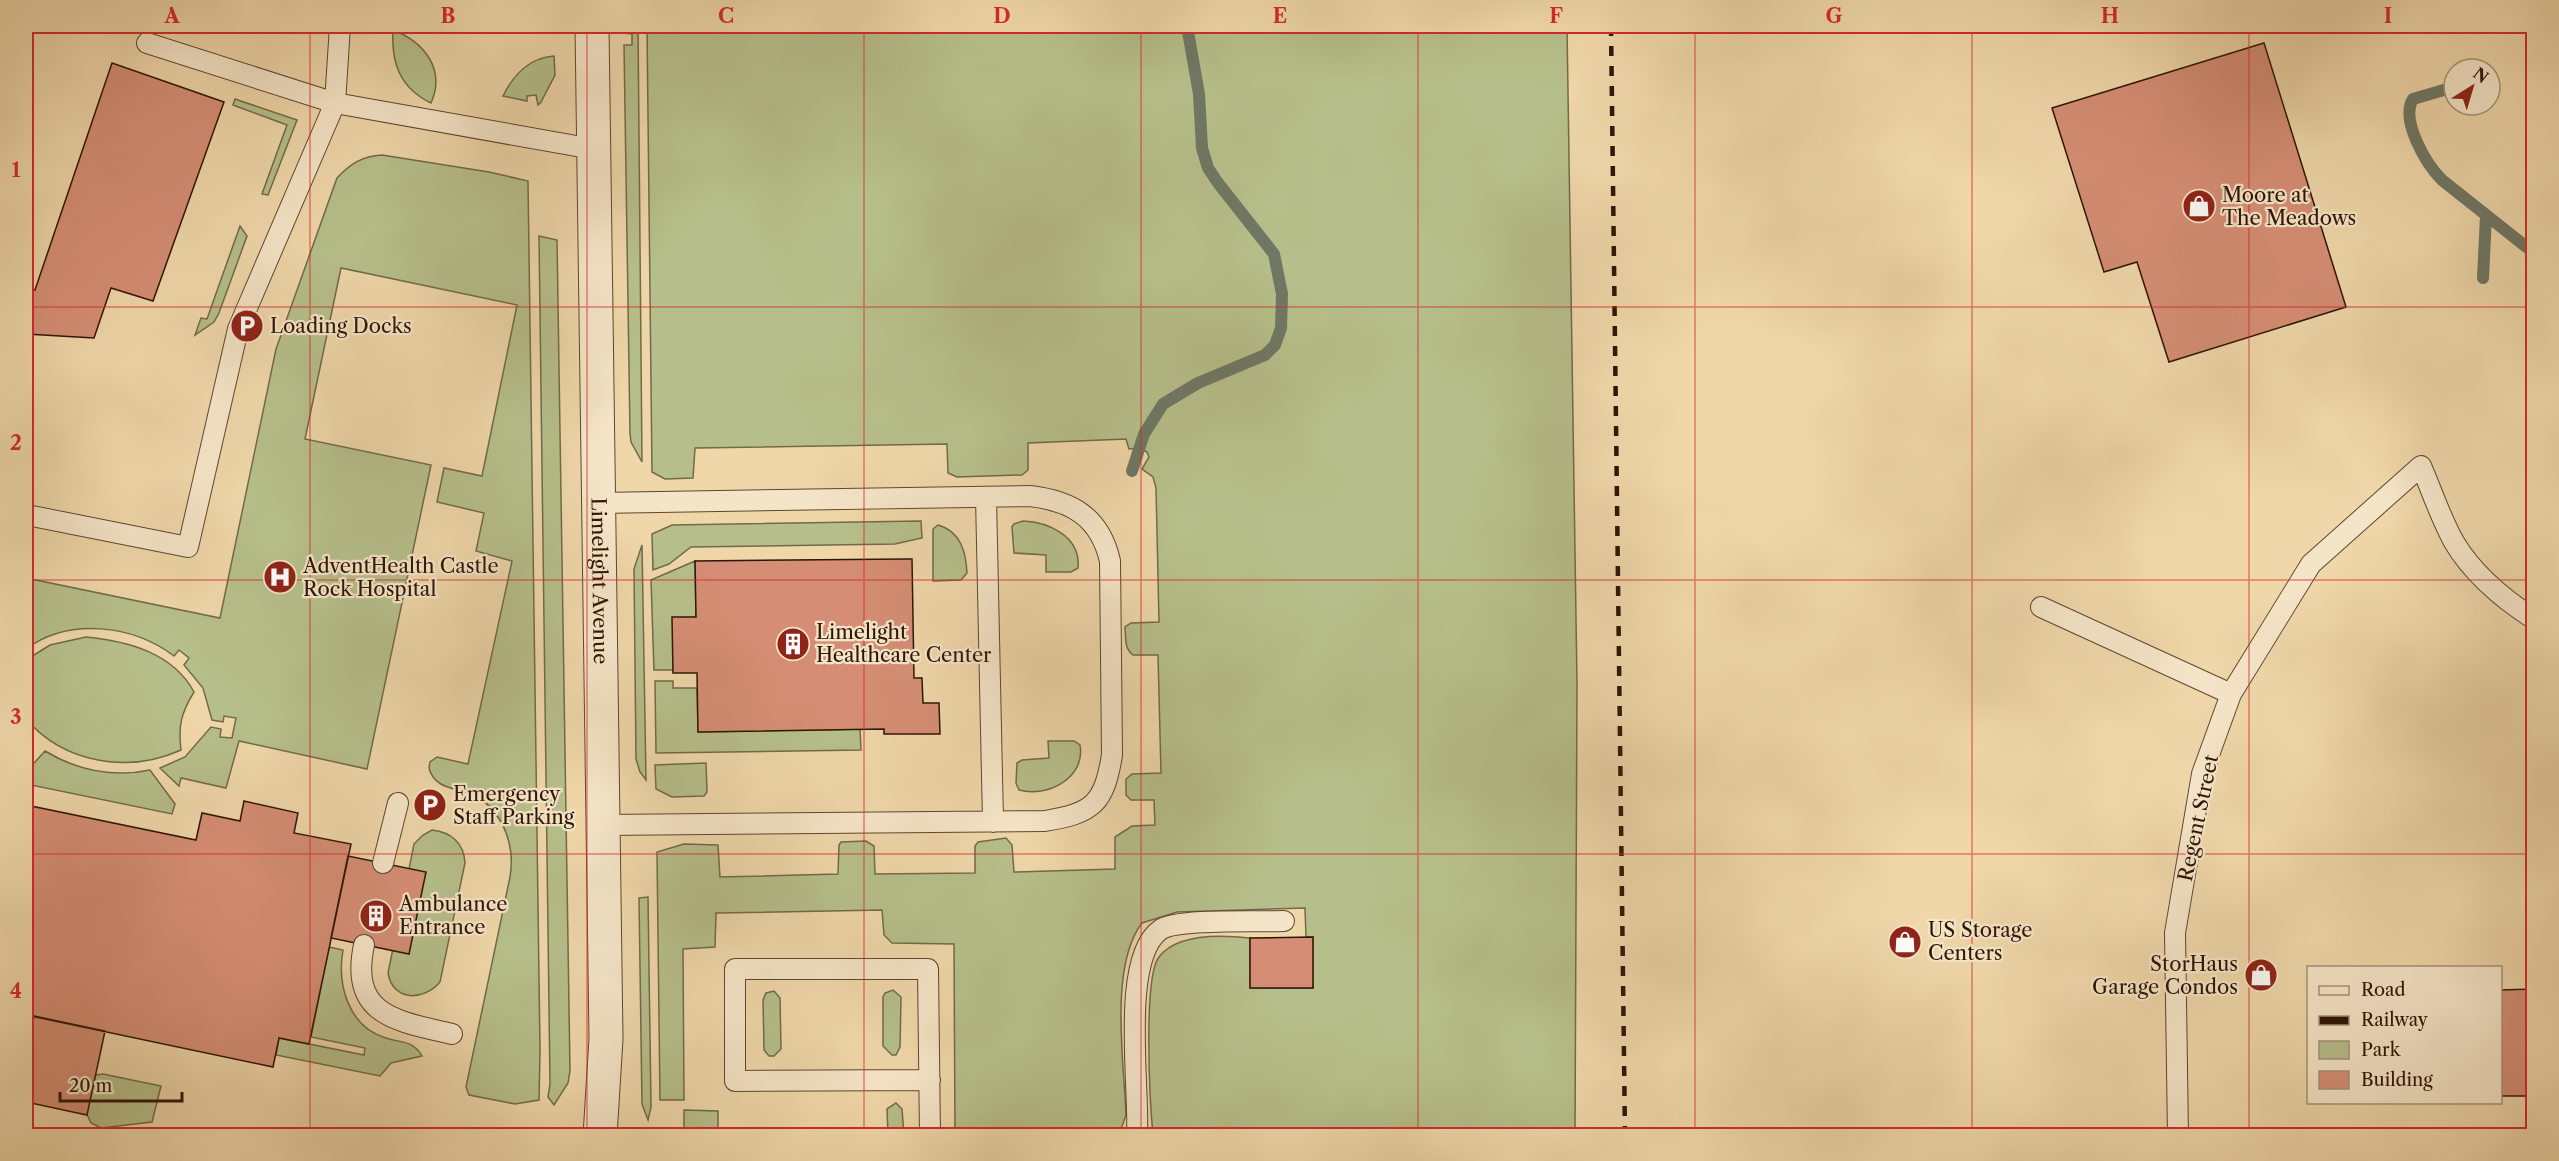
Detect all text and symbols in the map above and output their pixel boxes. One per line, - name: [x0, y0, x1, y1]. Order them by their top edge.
- text: A: [163, 4, 180, 28]
- text: B: [441, 4, 456, 28]
- text: C: [718, 4, 734, 28]
- text: D: [993, 4, 1011, 28]
- text: E: [1273, 4, 1287, 28]
- text: F: [1549, 4, 1563, 28]
- text: G: [1826, 4, 1843, 28]
- text: H: [2101, 4, 2119, 28]
- text: I: [2384, 4, 2392, 28]
- north arrow: [2442, 57, 2502, 117]
- text: N: [2469, 63, 2493, 87]
- text: 1: [12, 158, 21, 182]
- place label: Moore at The Meadows: [2222, 183, 2356, 230]
- shop icon: Moore at The Meadows: [2181, 188, 2217, 224]
- parking icon: Loading Docks: [229, 308, 265, 344]
- place label: Loading Docks: [270, 314, 412, 338]
- text: 2: [10, 431, 22, 455]
- street label: Limelight Avenue: [587, 497, 613, 665]
- place label: AdventHealth Castle Rock Hospital: [302, 554, 499, 601]
- hospital icon: AdventHealth Castle Rock Hospital: [262, 559, 298, 595]
- place label: Limelight Healthcare Center: [816, 620, 992, 667]
- building icon: Limelight Healthcare Center: [775, 626, 811, 662]
- text: 3: [10, 705, 22, 729]
- street label: Regent Street: [2173, 752, 2223, 884]
- place label: Emergency Staff Parking: [453, 782, 575, 829]
- parking icon: Emergency Staff Parking: [412, 787, 448, 823]
- place label: Ambulance Entrance: [398, 892, 508, 939]
- building icon: Ambulance Entrance: [358, 898, 394, 934]
- place label: US Storage Centers: [1928, 918, 2033, 965]
- shop icon: US Storage Centers: [1887, 924, 1923, 960]
- place label: StorHaus Garage Condos: [2092, 952, 2238, 999]
- shop icon: StorHaus Garage Condos: [2243, 957, 2279, 993]
- legend: [2307, 966, 2502, 1104]
- text: 4: [10, 979, 22, 1003]
- text: Road: [2361, 979, 2406, 1001]
- text: Railway: [2361, 1009, 2429, 1031]
- text: Park: [2361, 1039, 2402, 1061]
- scale bar: [60, 1065, 182, 1103]
- text: Building: [2361, 1069, 2433, 1091]
- text: 20 m: [69, 1075, 113, 1097]

